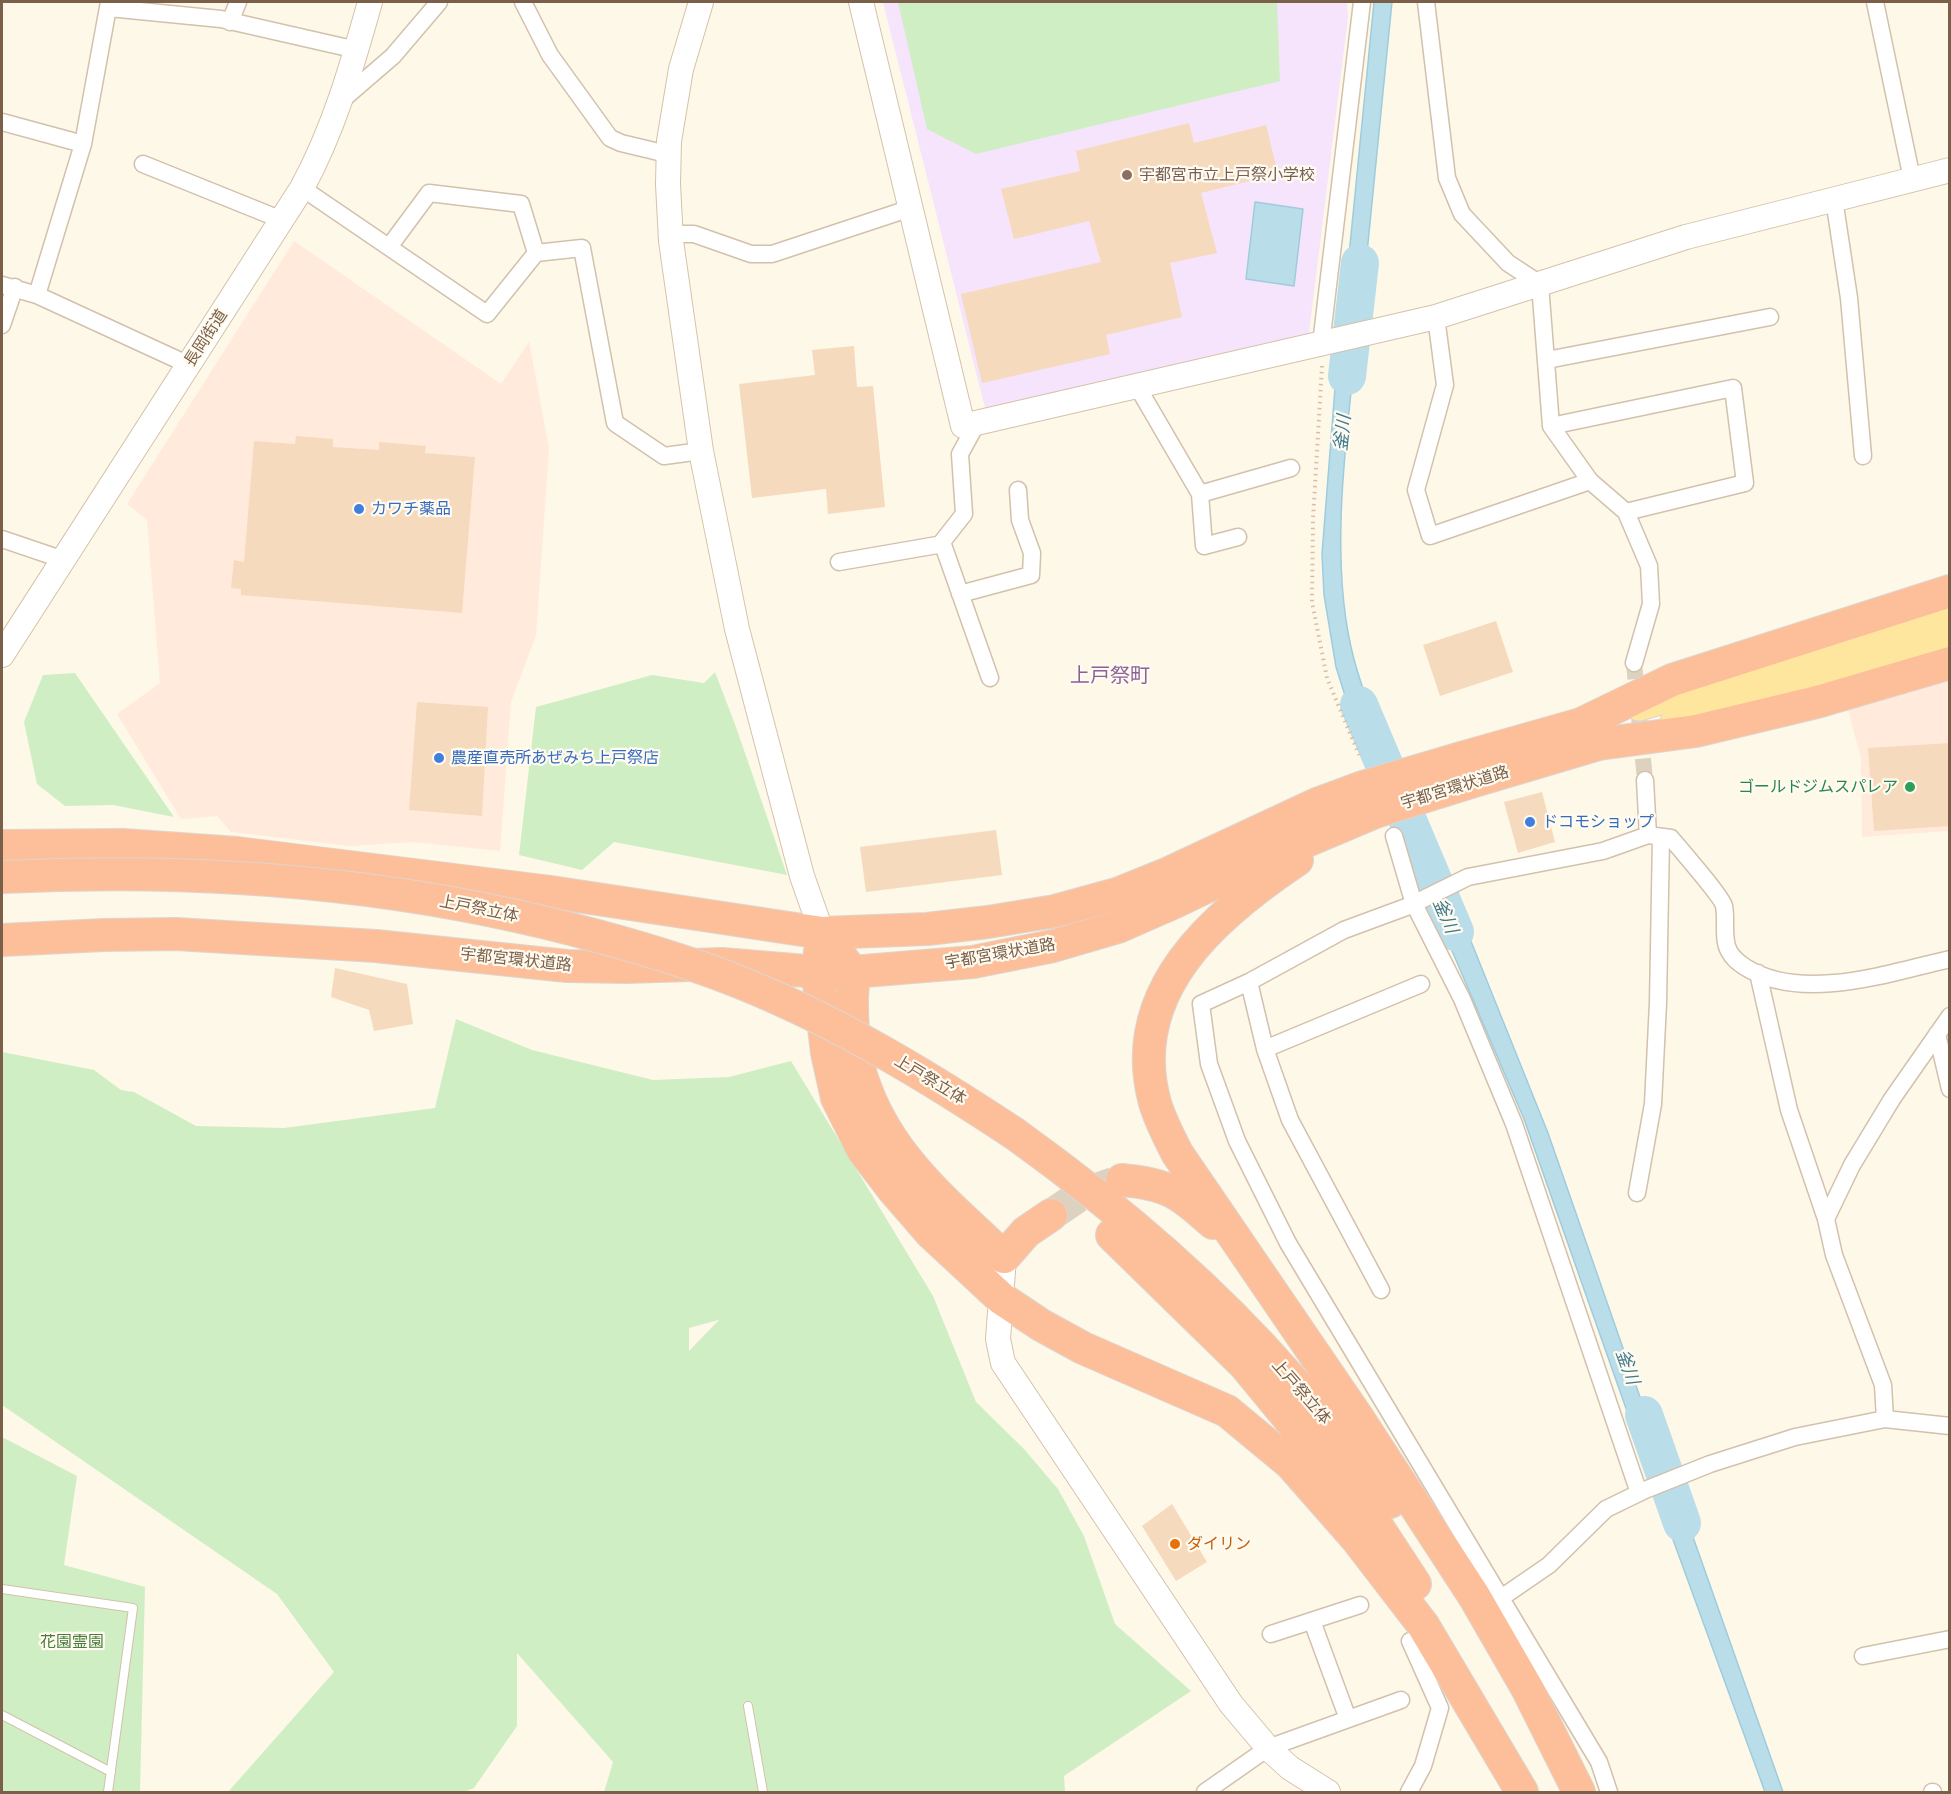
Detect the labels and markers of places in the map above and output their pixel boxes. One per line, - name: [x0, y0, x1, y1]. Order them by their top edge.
- place label: 宇都宮市立上戸祭小学校: [1139, 165, 1315, 185]
- marker: 宇都宮市立上戸祭小学校: [1120, 168, 1134, 182]
- place label: カワチ薬品: [371, 499, 451, 519]
- marker: カワチ薬品: [352, 502, 366, 516]
- place label: 農産直売所あぜみち上戸祭店: [451, 748, 659, 768]
- marker: 農産直売所あぜみち上戸祭店: [432, 751, 446, 765]
- place label: ゴールドジムスパレア: [1738, 777, 1898, 797]
- marker: ゴールドジムスパレア: [1903, 780, 1917, 794]
- place label: ドコモショップ: [1542, 812, 1654, 832]
- marker: ドコモショップ: [1523, 815, 1537, 829]
- place label: ダイリン: [1187, 1534, 1251, 1554]
- marker: ダイリン: [1168, 1537, 1182, 1551]

